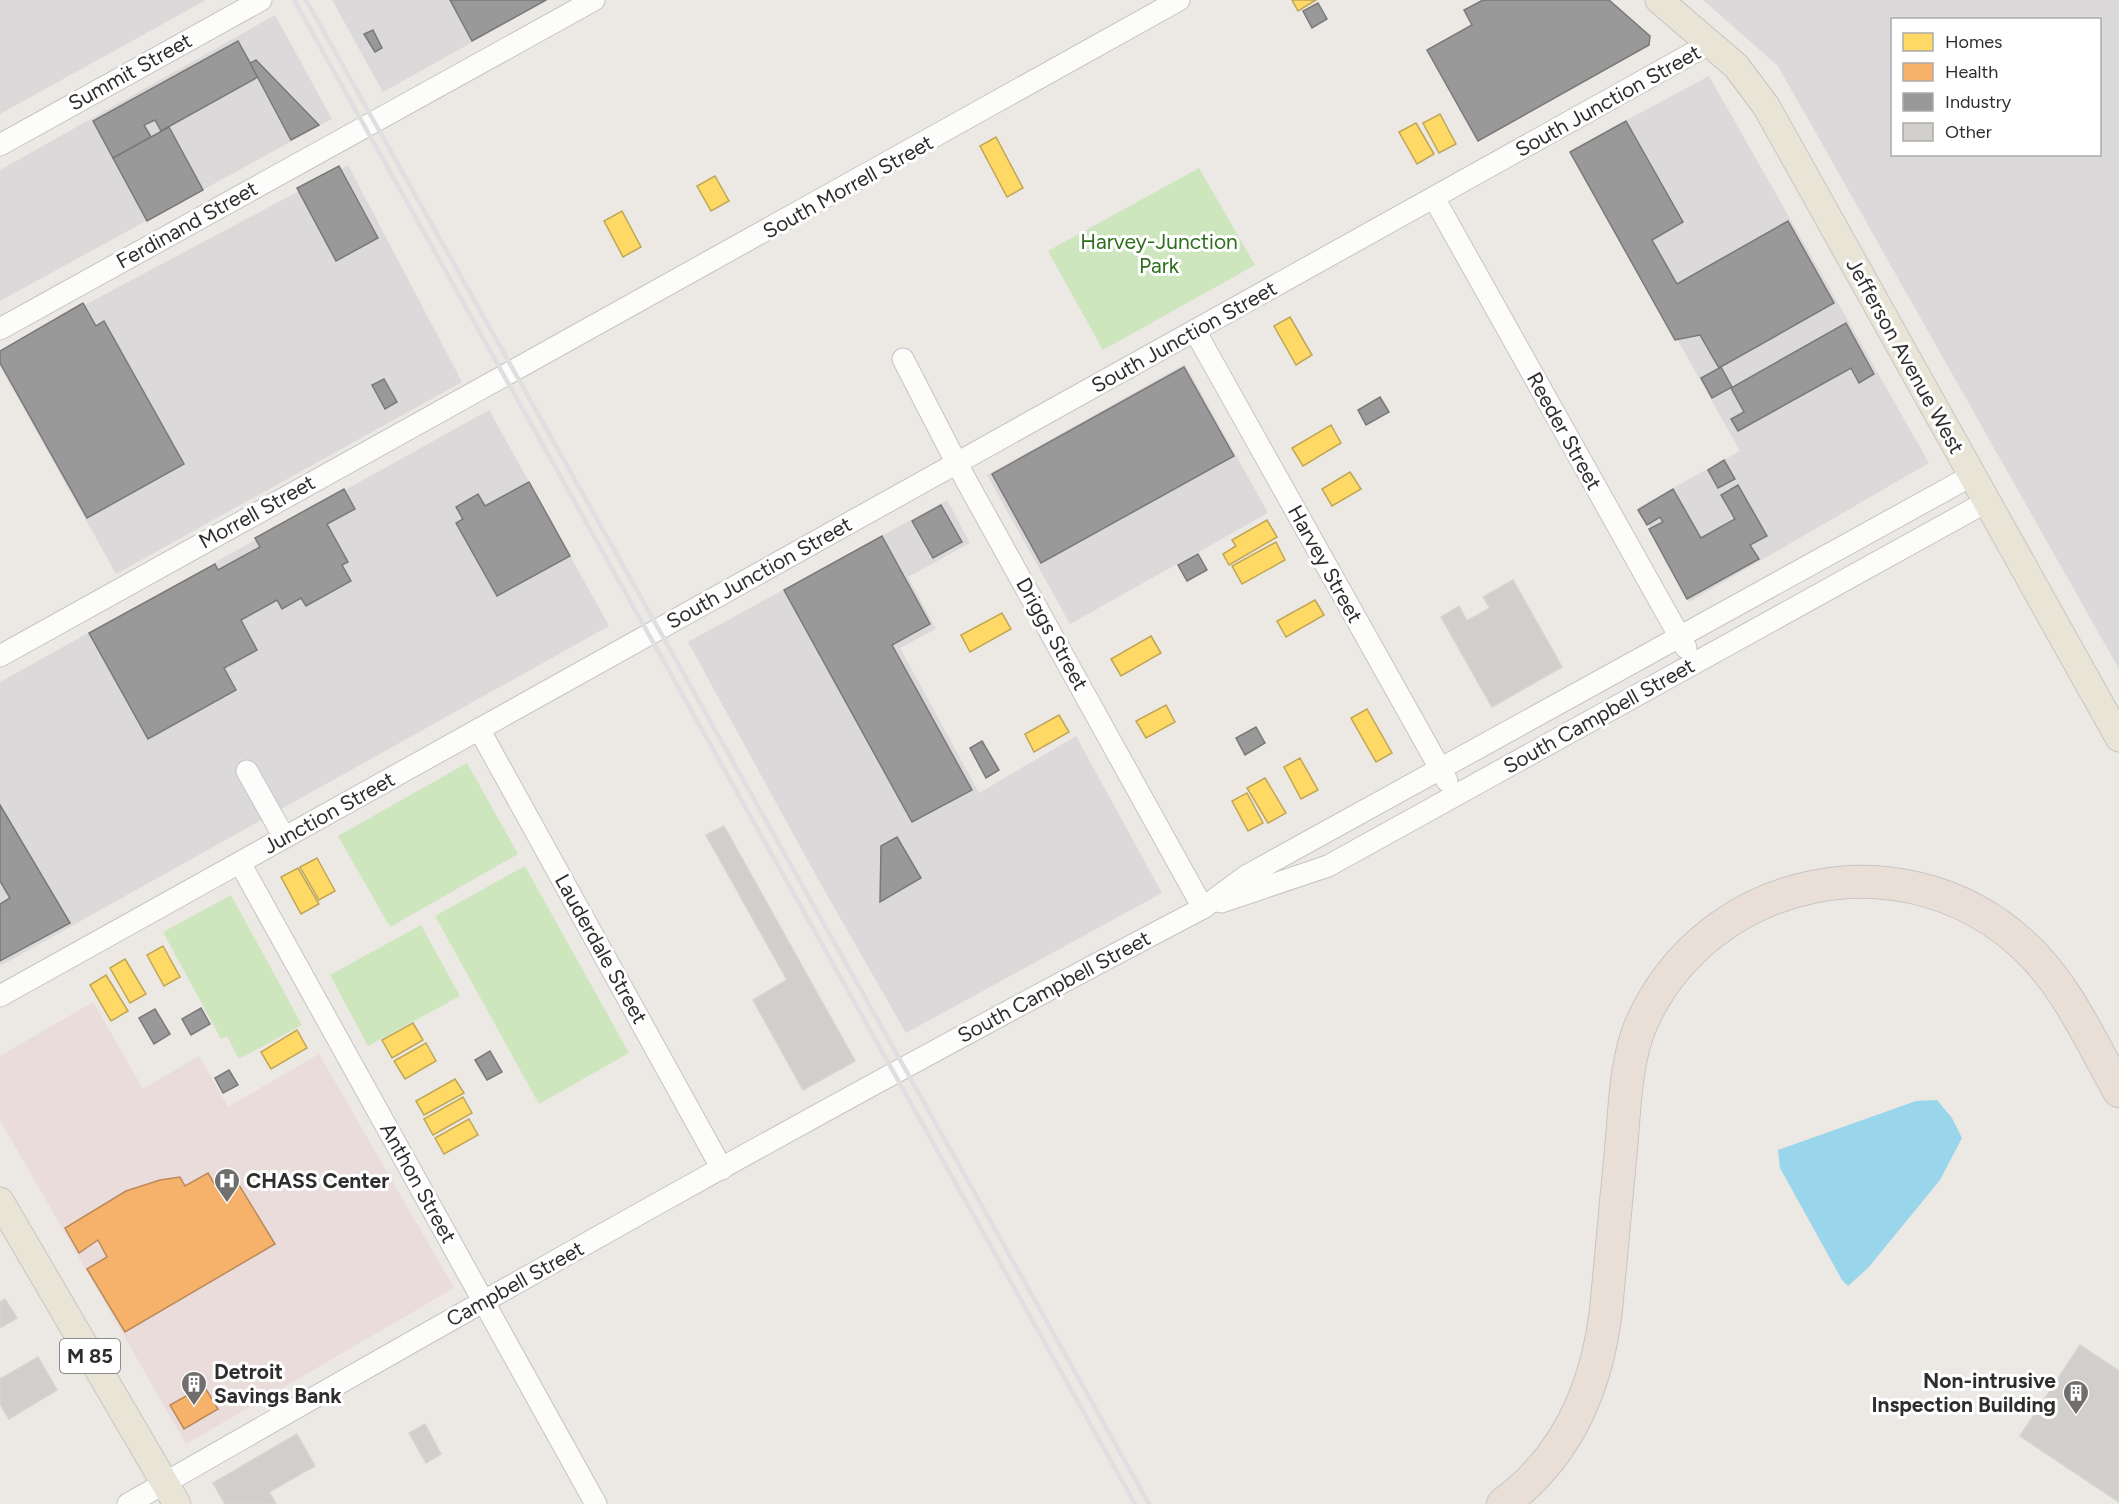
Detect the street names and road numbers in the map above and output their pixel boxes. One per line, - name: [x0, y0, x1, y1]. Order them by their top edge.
- street label: Summit Street: [64, 27, 196, 116]
- street label: South Junction Street: [1511, 39, 1705, 162]
- street label: South Morrell Street: [758, 129, 937, 244]
- street label: Ferdinand Street: [112, 175, 262, 274]
- street label: Jefferson Avenue West: [1841, 254, 1970, 458]
- street label: South Junction Street: [1087, 275, 1281, 398]
- street label: Reeder Street: [1522, 367, 1607, 494]
- street label: Morrell Street: [194, 469, 319, 554]
- street label: Harvey Street: [1283, 501, 1368, 627]
- street label: South Junction Street: [662, 511, 856, 634]
- street label: Driggs Street: [1011, 573, 1094, 694]
- street label: South Campbell Street: [1499, 653, 1699, 779]
- street label: Junction Street: [259, 766, 399, 859]
- street label: Lauderdale Street: [550, 870, 653, 1028]
- street label: South Campbell Street: [953, 925, 1154, 1048]
- street label: Anthon Street: [375, 1118, 462, 1247]
- street label: Campbell Street: [442, 1235, 588, 1332]
- road number: M 85: [60, 1339, 120, 1373]

